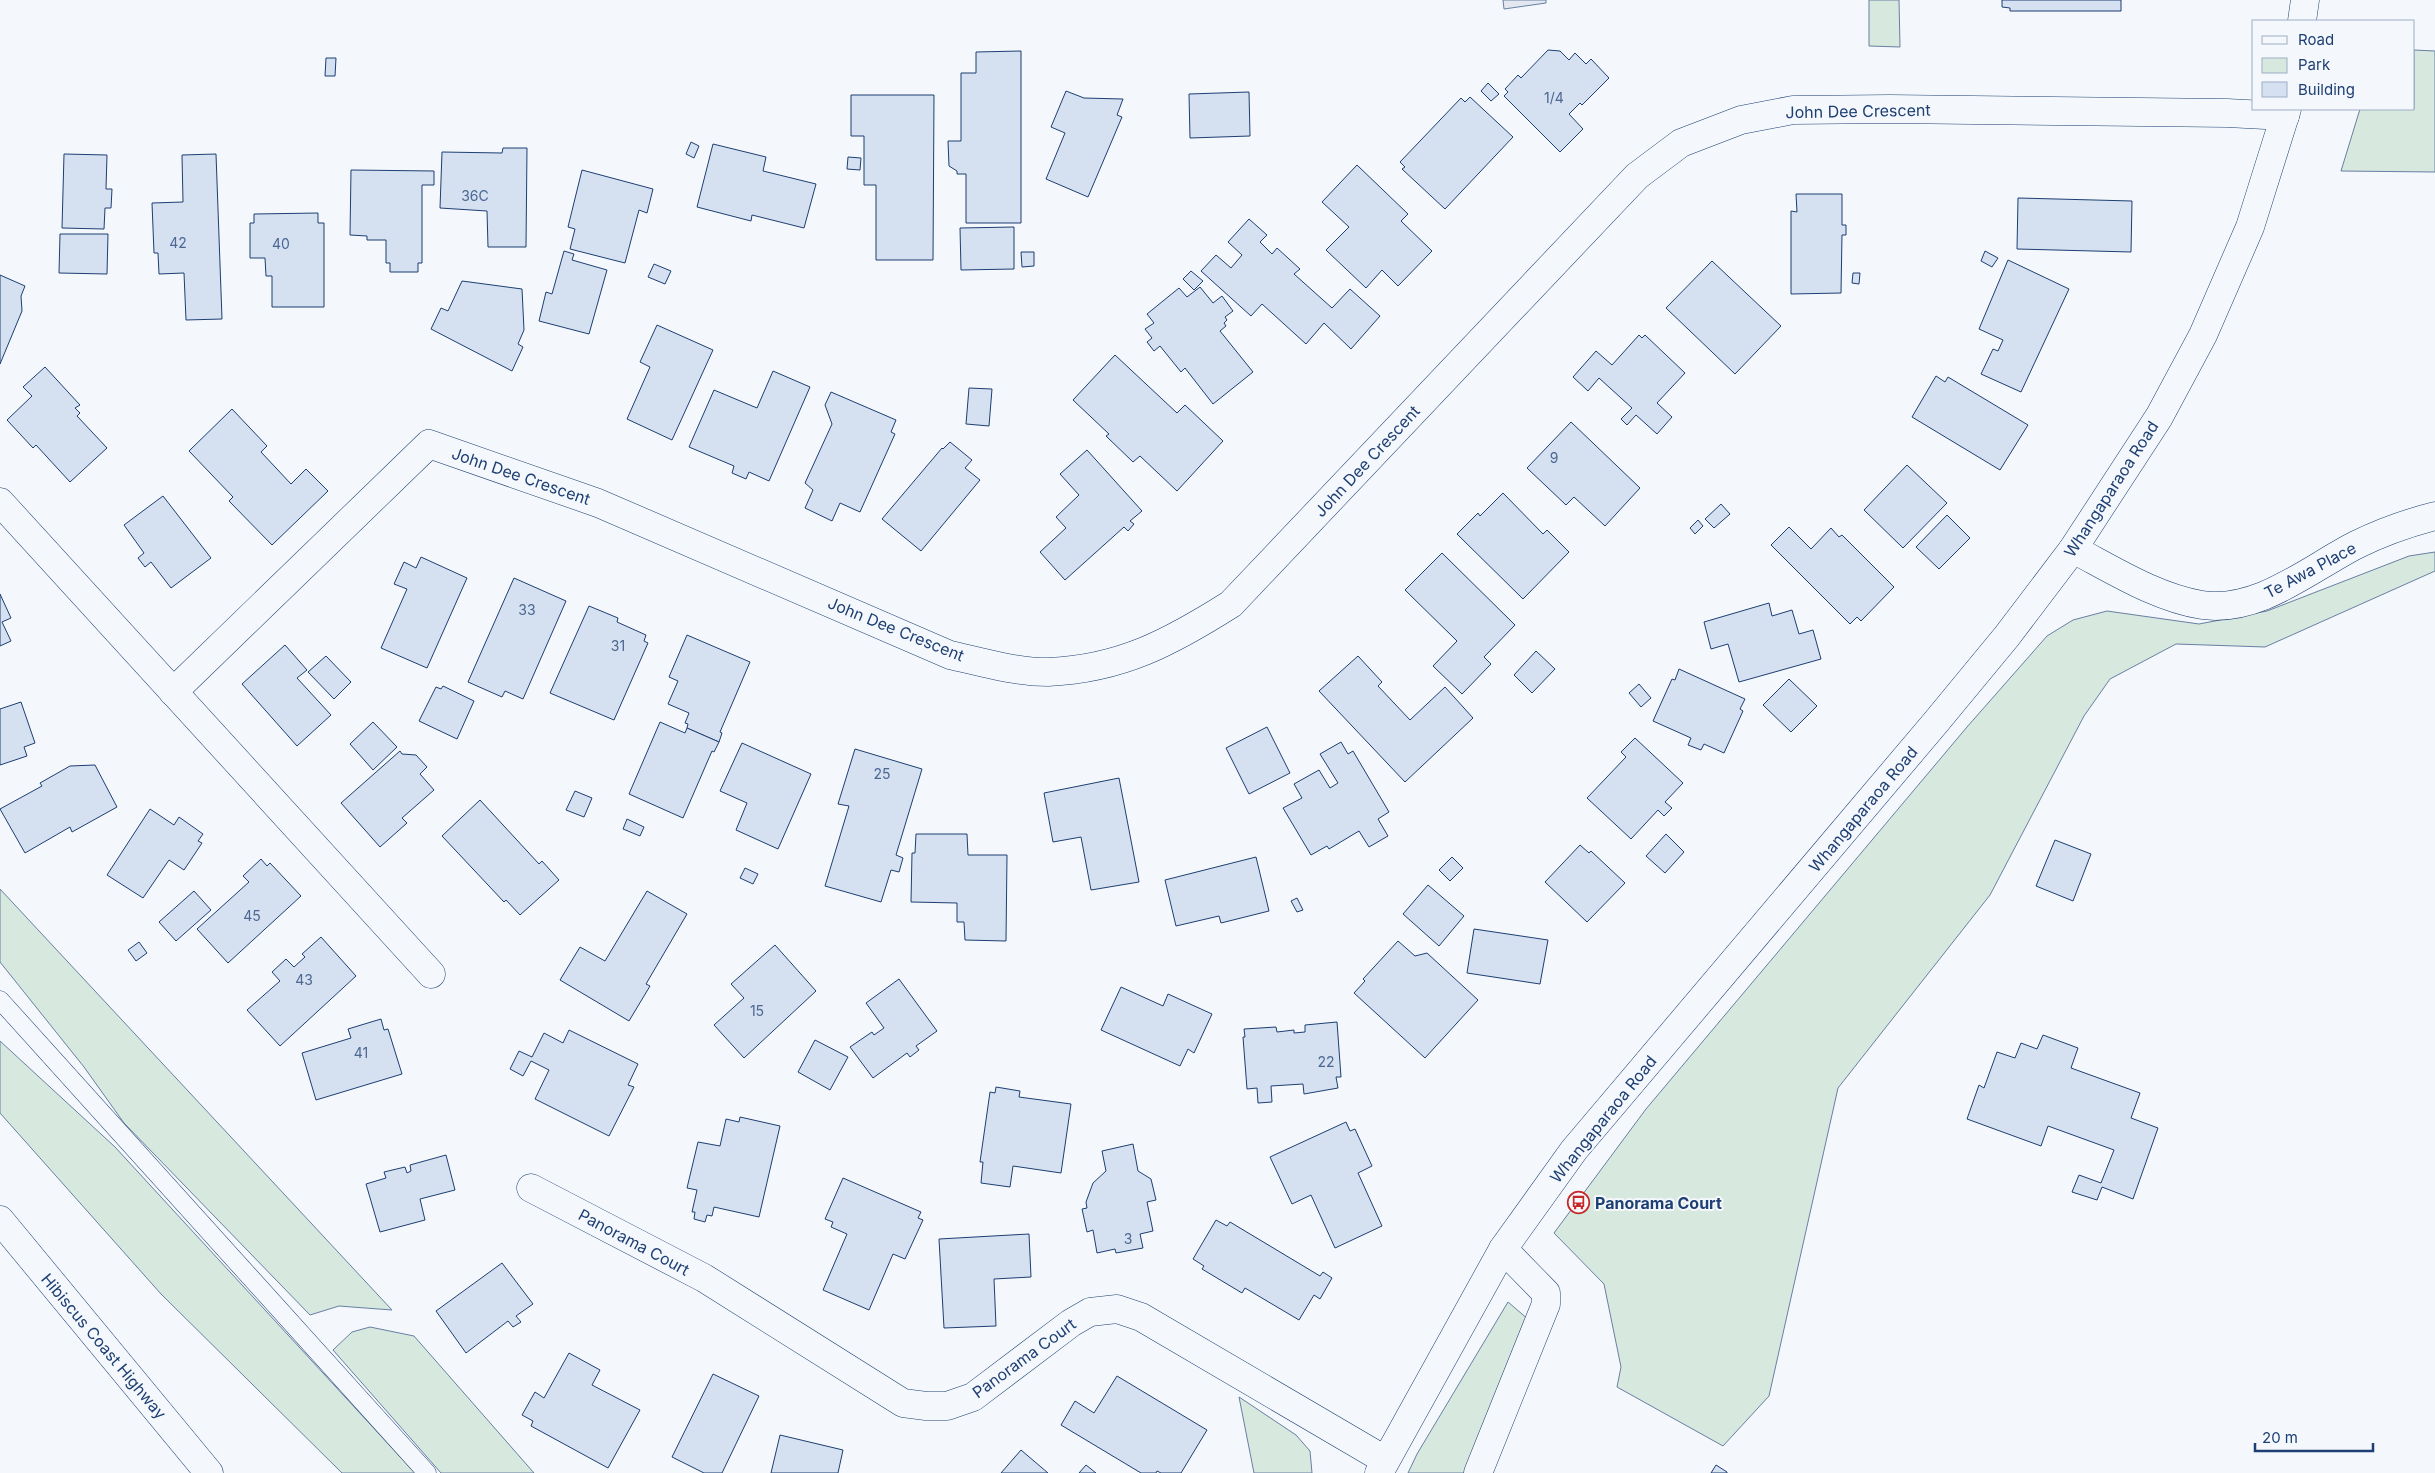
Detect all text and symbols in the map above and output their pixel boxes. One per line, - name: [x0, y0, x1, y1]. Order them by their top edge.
- legend: [2252, 20, 2415, 110]
- text: Road: [2298, 30, 2334, 49]
- text: Park: [2298, 55, 2331, 74]
- text: Building: [2298, 80, 2355, 99]
- house number: 1/4: [1544, 89, 1564, 106]
- street label: John Dee Crescent: [1785, 100, 1931, 122]
- house number: 36C: [461, 187, 489, 204]
- house number: 42: [169, 234, 187, 251]
- house number: 40: [272, 235, 290, 252]
- street label: John Dee Crescent: [1310, 401, 1424, 521]
- street label: Whangaparaoa Road: [2060, 417, 2162, 561]
- street label: John Dee Crescent: [449, 443, 593, 509]
- house number: 9: [1550, 449, 1558, 466]
- street label: Te Awa Place: [2261, 537, 2359, 603]
- street label: John Dee Crescent: [825, 593, 967, 665]
- house number: 33: [518, 601, 536, 618]
- house number: 31: [611, 637, 625, 654]
- street label: Whangaparaoa Road: [1804, 742, 1922, 876]
- house number: 25: [873, 765, 891, 782]
- house number: 45: [243, 907, 261, 924]
- house number: 43: [295, 971, 313, 988]
- house number: 15: [750, 1002, 764, 1019]
- house number: 41: [354, 1044, 368, 1061]
- street label: Whangaparaoa Road: [1545, 1051, 1661, 1187]
- house number: 22: [1317, 1053, 1335, 1070]
- bus stop icon: Panorama Court: [1567, 1191, 1591, 1215]
- place label: Panorama Court: [1595, 1193, 1722, 1213]
- street label: Panorama Court: [575, 1204, 693, 1280]
- house number: 3: [1124, 1230, 1132, 1247]
- street label: Hibiscus Coast Highway: [37, 1269, 171, 1423]
- street label: Panorama Court: [968, 1314, 1080, 1402]
- scale bar: [2255, 1420, 2372, 1452]
- text: 20 m: [2262, 1428, 2298, 1447]

